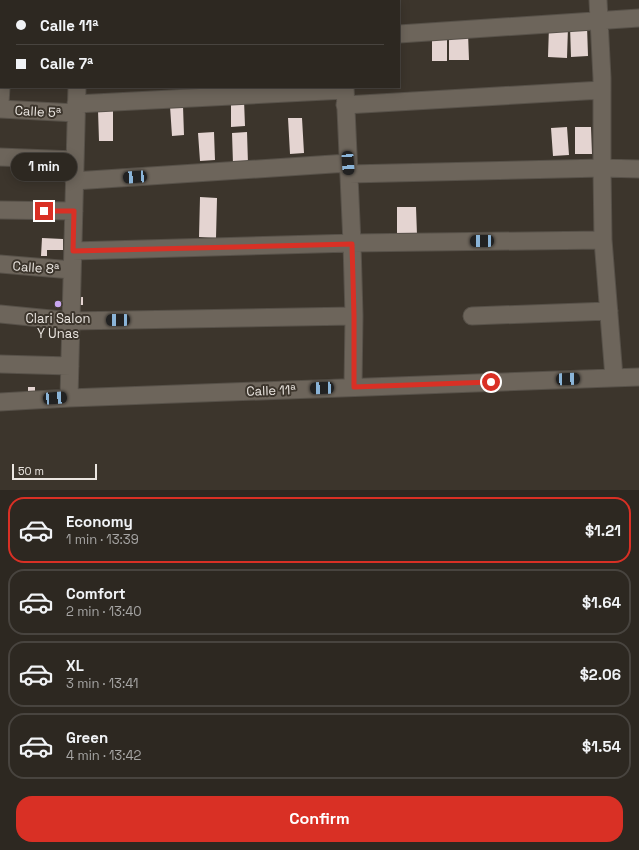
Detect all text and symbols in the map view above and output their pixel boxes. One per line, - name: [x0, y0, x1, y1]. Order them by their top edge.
- text: Calle 11ª: [40, 16, 99, 35]
- text: Calle 7ª: [40, 54, 93, 73]
- street label: Calle 5ª: [14, 102, 62, 121]
- car: [341, 151, 355, 175]
- callout: 1 min: [11, 153, 77, 181]
- text: 1 min: [28, 158, 60, 175]
- car: [123, 170, 147, 184]
- route end: [35, 202, 53, 220]
- car: [470, 235, 494, 247]
- street label: Calle 8ª: [12, 257, 60, 278]
- marker: Clari Salon Y Unas: [53, 299, 63, 309]
- place label: Clari Salon Y Unas: [25, 310, 91, 342]
- car: [106, 314, 130, 326]
- route start: [482, 373, 500, 391]
- car: [556, 373, 580, 385]
- street label: Calle 11ª: [246, 381, 297, 400]
- car: [310, 382, 334, 394]
- car: [43, 391, 67, 405]
- scale bar: [12, 462, 97, 481]
- text: 50 m: [18, 464, 44, 478]
- icon: car: [18, 512, 54, 548]
- text: Economy: [66, 512, 133, 531]
- text: $1.21: [585, 521, 621, 540]
- text: 1 min · 13:39: [66, 531, 139, 548]
- icon: car: [18, 584, 54, 620]
- text: Comfort: [66, 584, 126, 603]
- text: $1.64: [582, 593, 621, 612]
- text: 2 min · 13:40: [66, 603, 142, 620]
- icon: car: [18, 656, 54, 692]
- text: XL: [66, 656, 84, 675]
- text: $2.06: [580, 665, 621, 684]
- text: 3 min · 13:41: [66, 675, 138, 692]
- icon: car: [18, 728, 54, 764]
- text: Green: [66, 728, 108, 747]
- text: $1.54: [582, 737, 621, 756]
- text: 4 min · 13:42: [66, 747, 141, 764]
- button: Confirm: [16, 796, 623, 842]

